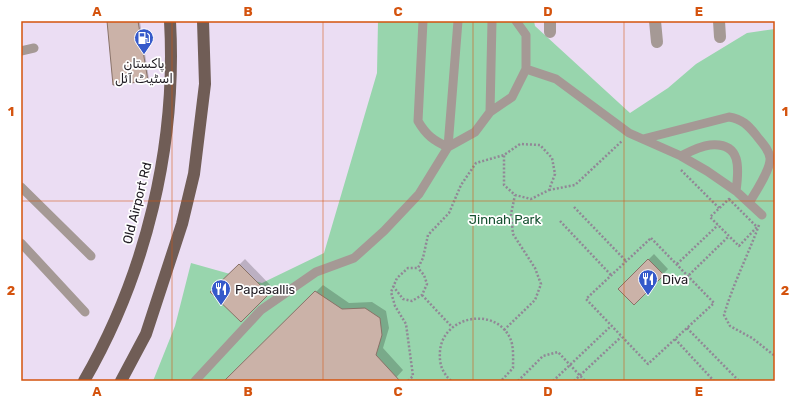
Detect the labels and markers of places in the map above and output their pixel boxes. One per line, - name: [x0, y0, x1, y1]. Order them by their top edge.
- fuel station icon: پاکستان اسٹیٹ آئل: [133, 27, 155, 55]
- place label: پاکستان اسٹیٹ آئل: [115, 56, 173, 87]
- restaurant icon: Diva: [637, 268, 659, 296]
- place label: Diva: [662, 272, 688, 287]
- restaurant icon: Papasallis: [210, 278, 232, 306]
- place label: Papasallis: [235, 282, 296, 297]

